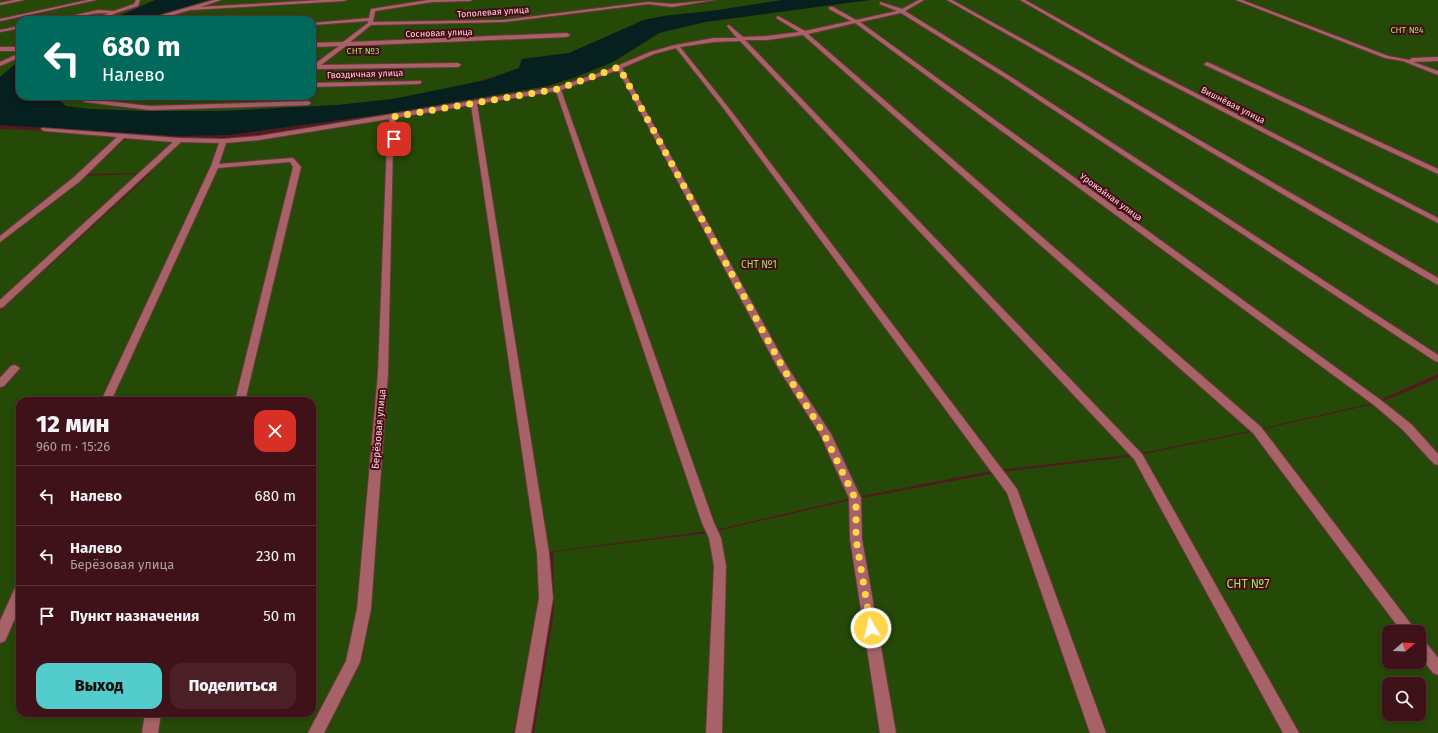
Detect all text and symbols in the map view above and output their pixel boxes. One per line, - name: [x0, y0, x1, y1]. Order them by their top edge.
- street label: Тополевая улица: [457, 4, 530, 20]
- park label: СНТ №4: [1390, 25, 1424, 35]
- street label: Сосновая улица: [405, 27, 473, 39]
- text: 680 m: [102, 30, 181, 63]
- icon: left: [36, 32, 88, 84]
- park label: СНТ №3: [347, 46, 379, 56]
- text: Налево: [102, 64, 165, 86]
- street label: Гвоздичная улица: [327, 68, 403, 80]
- street label: Вишнёвая улица: [1199, 85, 1267, 126]
- pin: [377, 122, 411, 156]
- icon: arrive: [383, 128, 405, 150]
- street label: Урожайная улица: [1078, 171, 1144, 223]
- park label: СНТ №1: [741, 259, 777, 271]
- street label: Берёзовая улица: [369, 388, 388, 469]
- text: 12 мин: [36, 410, 110, 438]
- button: close: [254, 410, 296, 452]
- text: 960 m · 15:26: [36, 439, 110, 454]
- icon: left: [36, 485, 58, 507]
- text: Налево: [70, 487, 122, 505]
- text: 680 m: [255, 487, 296, 505]
- text: Налево: [70, 539, 122, 557]
- icon: left: [36, 545, 58, 567]
- text: 230 m: [256, 547, 296, 565]
- text: Берёзовая улица: [70, 557, 174, 572]
- park label: СНТ №7: [1227, 577, 1269, 591]
- icon: arrive: [36, 605, 58, 627]
- text: Пункт назначения: [70, 607, 199, 625]
- text: 50 m: [263, 607, 296, 625]
- position arrow: [850, 607, 892, 649]
- north arrow: [1382, 625, 1426, 669]
- map controls: [1382, 625, 1426, 721]
- button: Выход: [36, 663, 162, 709]
- button: Поделиться: [170, 663, 296, 709]
- button: search: [1382, 677, 1426, 721]

